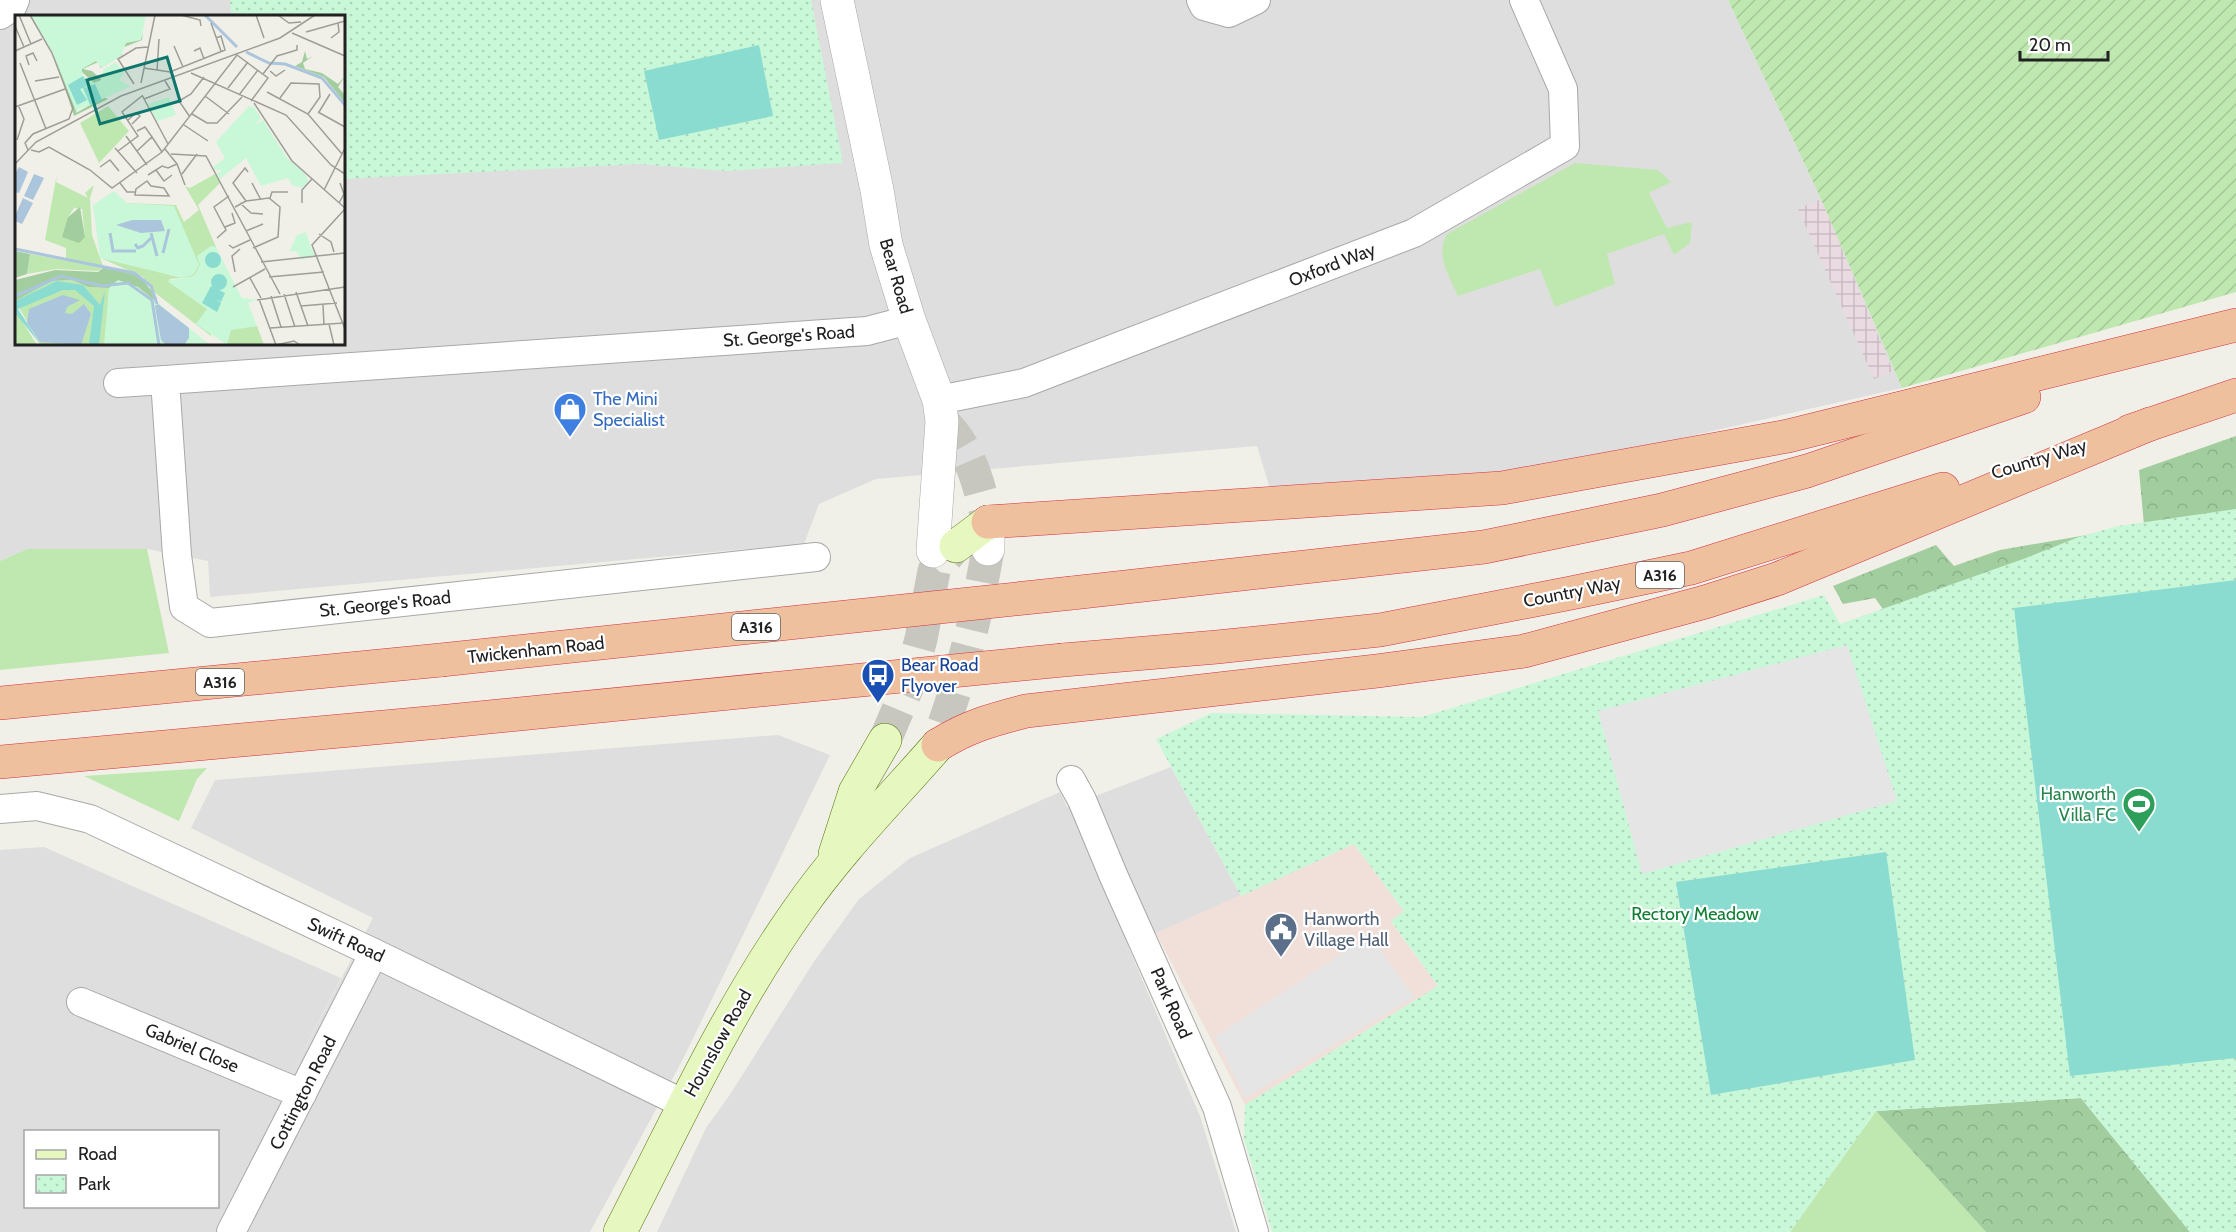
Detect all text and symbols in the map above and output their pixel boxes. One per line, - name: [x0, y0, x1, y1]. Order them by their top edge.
- inset map: [15, 15, 345, 345]
- scale bar: [2020, 24, 2108, 62]
- text: 20 m: [2029, 34, 2071, 56]
- street label: Bear Road: [875, 236, 917, 316]
- street label: Oxford Way: [1286, 238, 1378, 292]
- street label: St. George's Road: [722, 320, 856, 352]
- place label: The Mini Specialist: [593, 388, 665, 431]
- shop icon: The Mini Specialist: [552, 391, 588, 438]
- street label: Country Way: [1989, 434, 2089, 484]
- road number: A316: [1636, 562, 1684, 588]
- street label: Country Way: [1521, 572, 1623, 612]
- street label: St. George's Road: [318, 586, 452, 622]
- road number: A316: [732, 614, 780, 640]
- street label: Twickenham Road: [466, 632, 606, 668]
- place label: Bear Road Flyover: [901, 654, 978, 697]
- bus stop icon: Bear Road Flyover: [860, 657, 896, 704]
- road number: A316: [196, 669, 244, 695]
- place label: Hanworth Villa FC: [2041, 783, 2116, 826]
- sports icon: Hanworth Villa FC: [2121, 786, 2157, 833]
- park label: Rectory Meadow: [1631, 903, 1759, 925]
- place label: Hanworth Village Hall: [1304, 908, 1389, 951]
- public building icon: Hanworth Village Hall: [1263, 911, 1299, 958]
- street label: Swift Road: [304, 913, 388, 967]
- street label: Park Road: [1146, 964, 1196, 1042]
- street label: Hounslow Road: [679, 985, 757, 1101]
- street label: Gabriel Close: [142, 1018, 242, 1078]
- street label: Cottington Road: [265, 1032, 341, 1154]
- legend: [24, 1130, 219, 1208]
- text: Road: [78, 1143, 117, 1165]
- text: Park: [78, 1173, 111, 1195]

